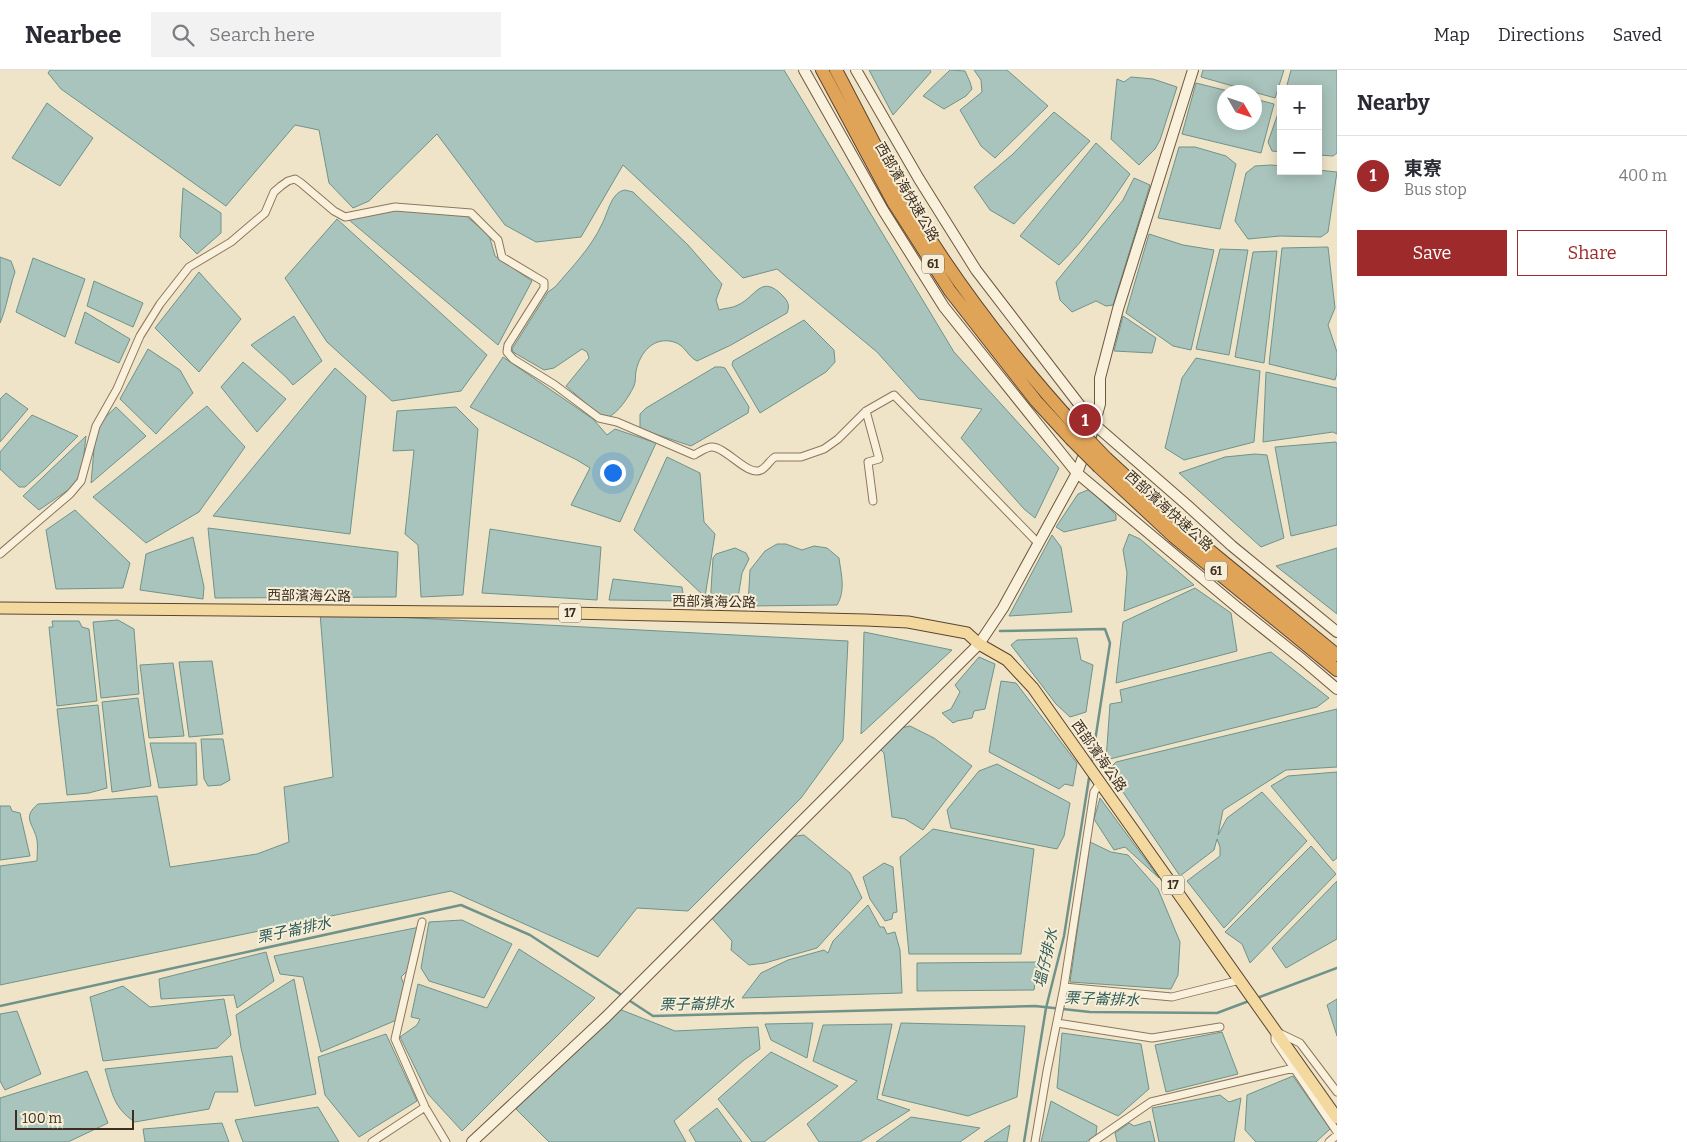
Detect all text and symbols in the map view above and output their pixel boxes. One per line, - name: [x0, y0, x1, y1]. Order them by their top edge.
- search box: [151, 12, 501, 57]
- text: Nearbee: [25, 21, 121, 49]
- icon: search: [169, 21, 197, 49]
- text: Search here: [209, 23, 315, 46]
- text: Map: [1434, 24, 1470, 46]
- text: Directions: [1498, 24, 1585, 46]
- text: Saved: [1613, 24, 1662, 46]
- north arrow: [1217, 85, 1262, 130]
- map controls: [1277, 85, 1322, 175]
- button: +: [1277, 85, 1322, 130]
- text: Nearby: [1357, 90, 1430, 116]
- button: −: [1277, 130, 1322, 175]
- street label: 西部濱海快速公路: [872, 139, 942, 245]
- text: 東寮: [1404, 157, 1442, 180]
- text: 1: [1370, 166, 1376, 185]
- text: 400 m: [1619, 166, 1667, 185]
- text: Bus stop: [1404, 180, 1467, 199]
- button: Save: [1357, 230, 1507, 276]
- button: Share: [1517, 230, 1667, 276]
- road number: 61: [922, 254, 944, 273]
- pin: 1: [1069, 401, 1101, 439]
- your location: [600, 460, 626, 486]
- street label: 西部濱海快速公路: [1122, 467, 1216, 555]
- road number: 61: [1205, 562, 1227, 581]
- street label: 西部濱海公路: [267, 587, 351, 605]
- street label: 西部濱海公路: [672, 593, 756, 611]
- road number: 17: [559, 604, 581, 622]
- street label: 西部濱海公路: [1068, 717, 1130, 795]
- road number: 17: [1162, 876, 1184, 894]
- water label: 栗子崙排水: [255, 913, 334, 947]
- water label: 塭仔排水: [1030, 926, 1062, 989]
- water label: 栗子崙排水: [1064, 989, 1141, 1009]
- water label: 栗子崙排水: [659, 994, 736, 1014]
- scale bar: [15, 1107, 134, 1130]
- text: 100 m: [22, 1110, 62, 1127]

